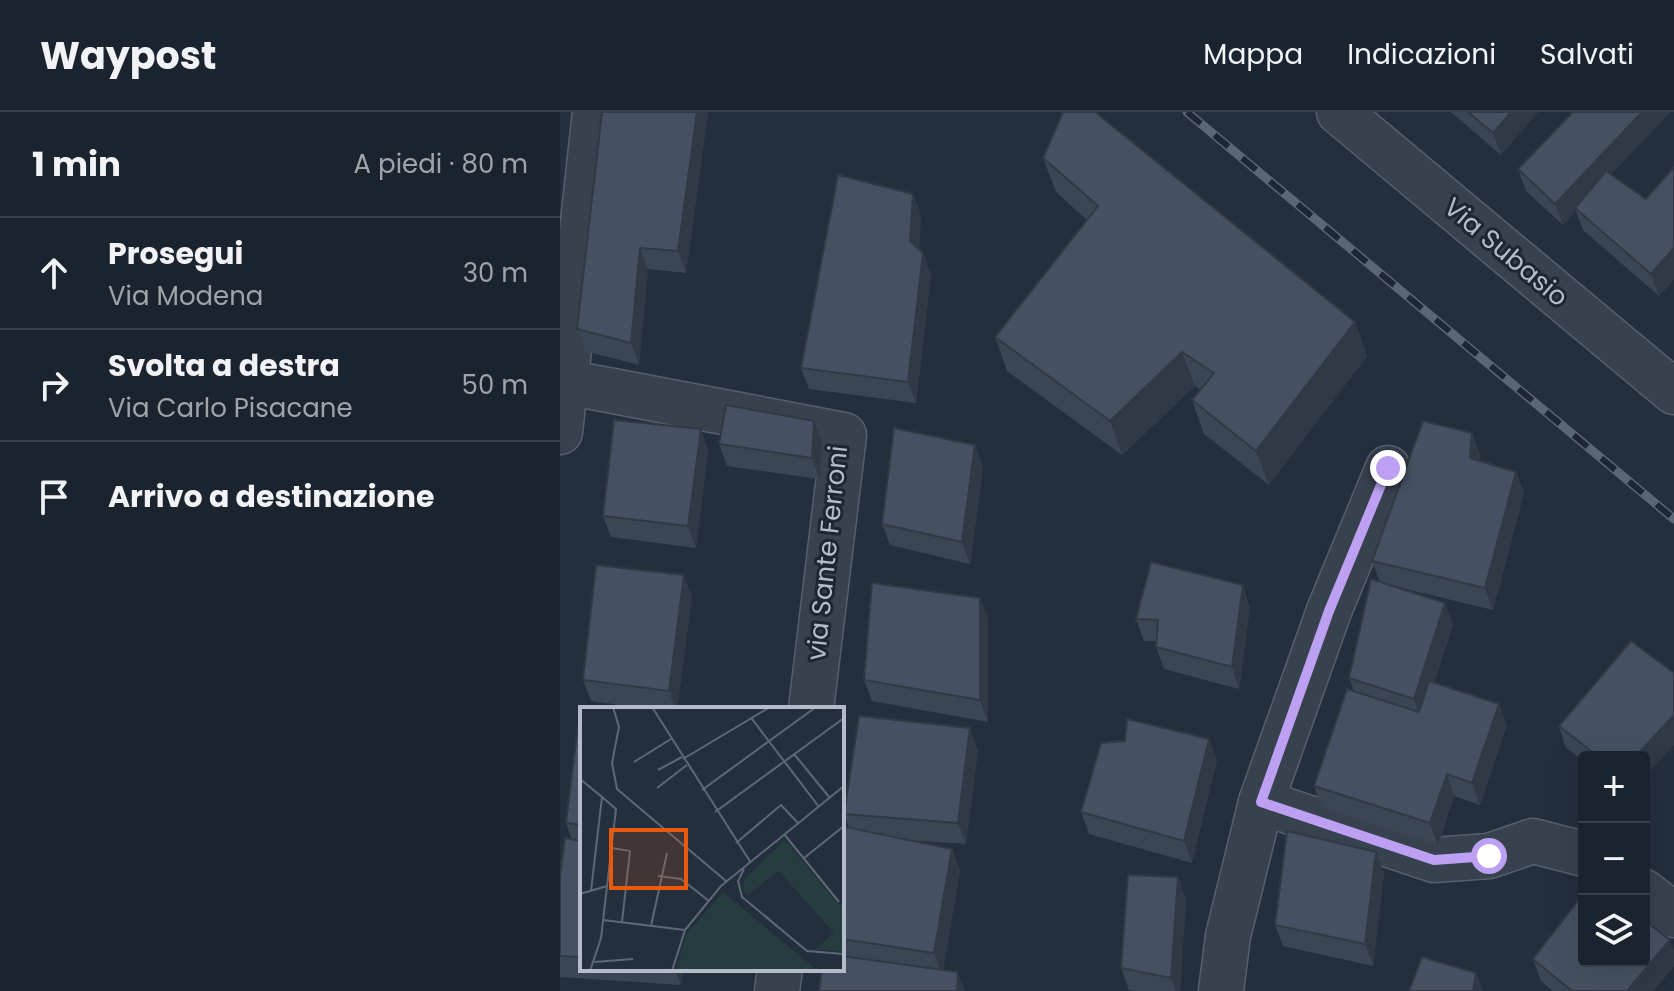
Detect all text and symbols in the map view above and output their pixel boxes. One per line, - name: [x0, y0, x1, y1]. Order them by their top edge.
- text: Waypost: [40, 29, 216, 82]
- text: Mappa: [1203, 35, 1303, 74]
- text: Indicazioni: [1347, 35, 1496, 74]
- text: Salvati: [1540, 35, 1634, 74]
- text: 1 min: [32, 140, 121, 188]
- text: A piedi · 80 m: [354, 146, 528, 182]
- street label: Via Subasio: [1436, 189, 1576, 315]
- text: Prosegui: [108, 232, 243, 275]
- icon: ahead: [32, 251, 76, 295]
- text: 30 m: [463, 255, 528, 291]
- text: Via Modena: [108, 278, 263, 314]
- text: Svolta a destra: [108, 344, 340, 387]
- icon: right: [32, 363, 76, 407]
- text: 50 m: [462, 367, 528, 403]
- text: Via Carlo Pisacane: [108, 390, 353, 426]
- street label: via Sante Ferroni: [798, 444, 856, 662]
- route end: [1370, 450, 1406, 486]
- icon: arrive: [32, 475, 76, 519]
- text: Arrivo a destinazione: [108, 475, 434, 518]
- inset map: [580, 707, 844, 971]
- map controls: [1578, 751, 1650, 967]
- button: +: [1578, 751, 1650, 823]
- button: −: [1578, 823, 1650, 895]
- route start: [1471, 838, 1507, 874]
- button: layers: [1578, 895, 1650, 967]

